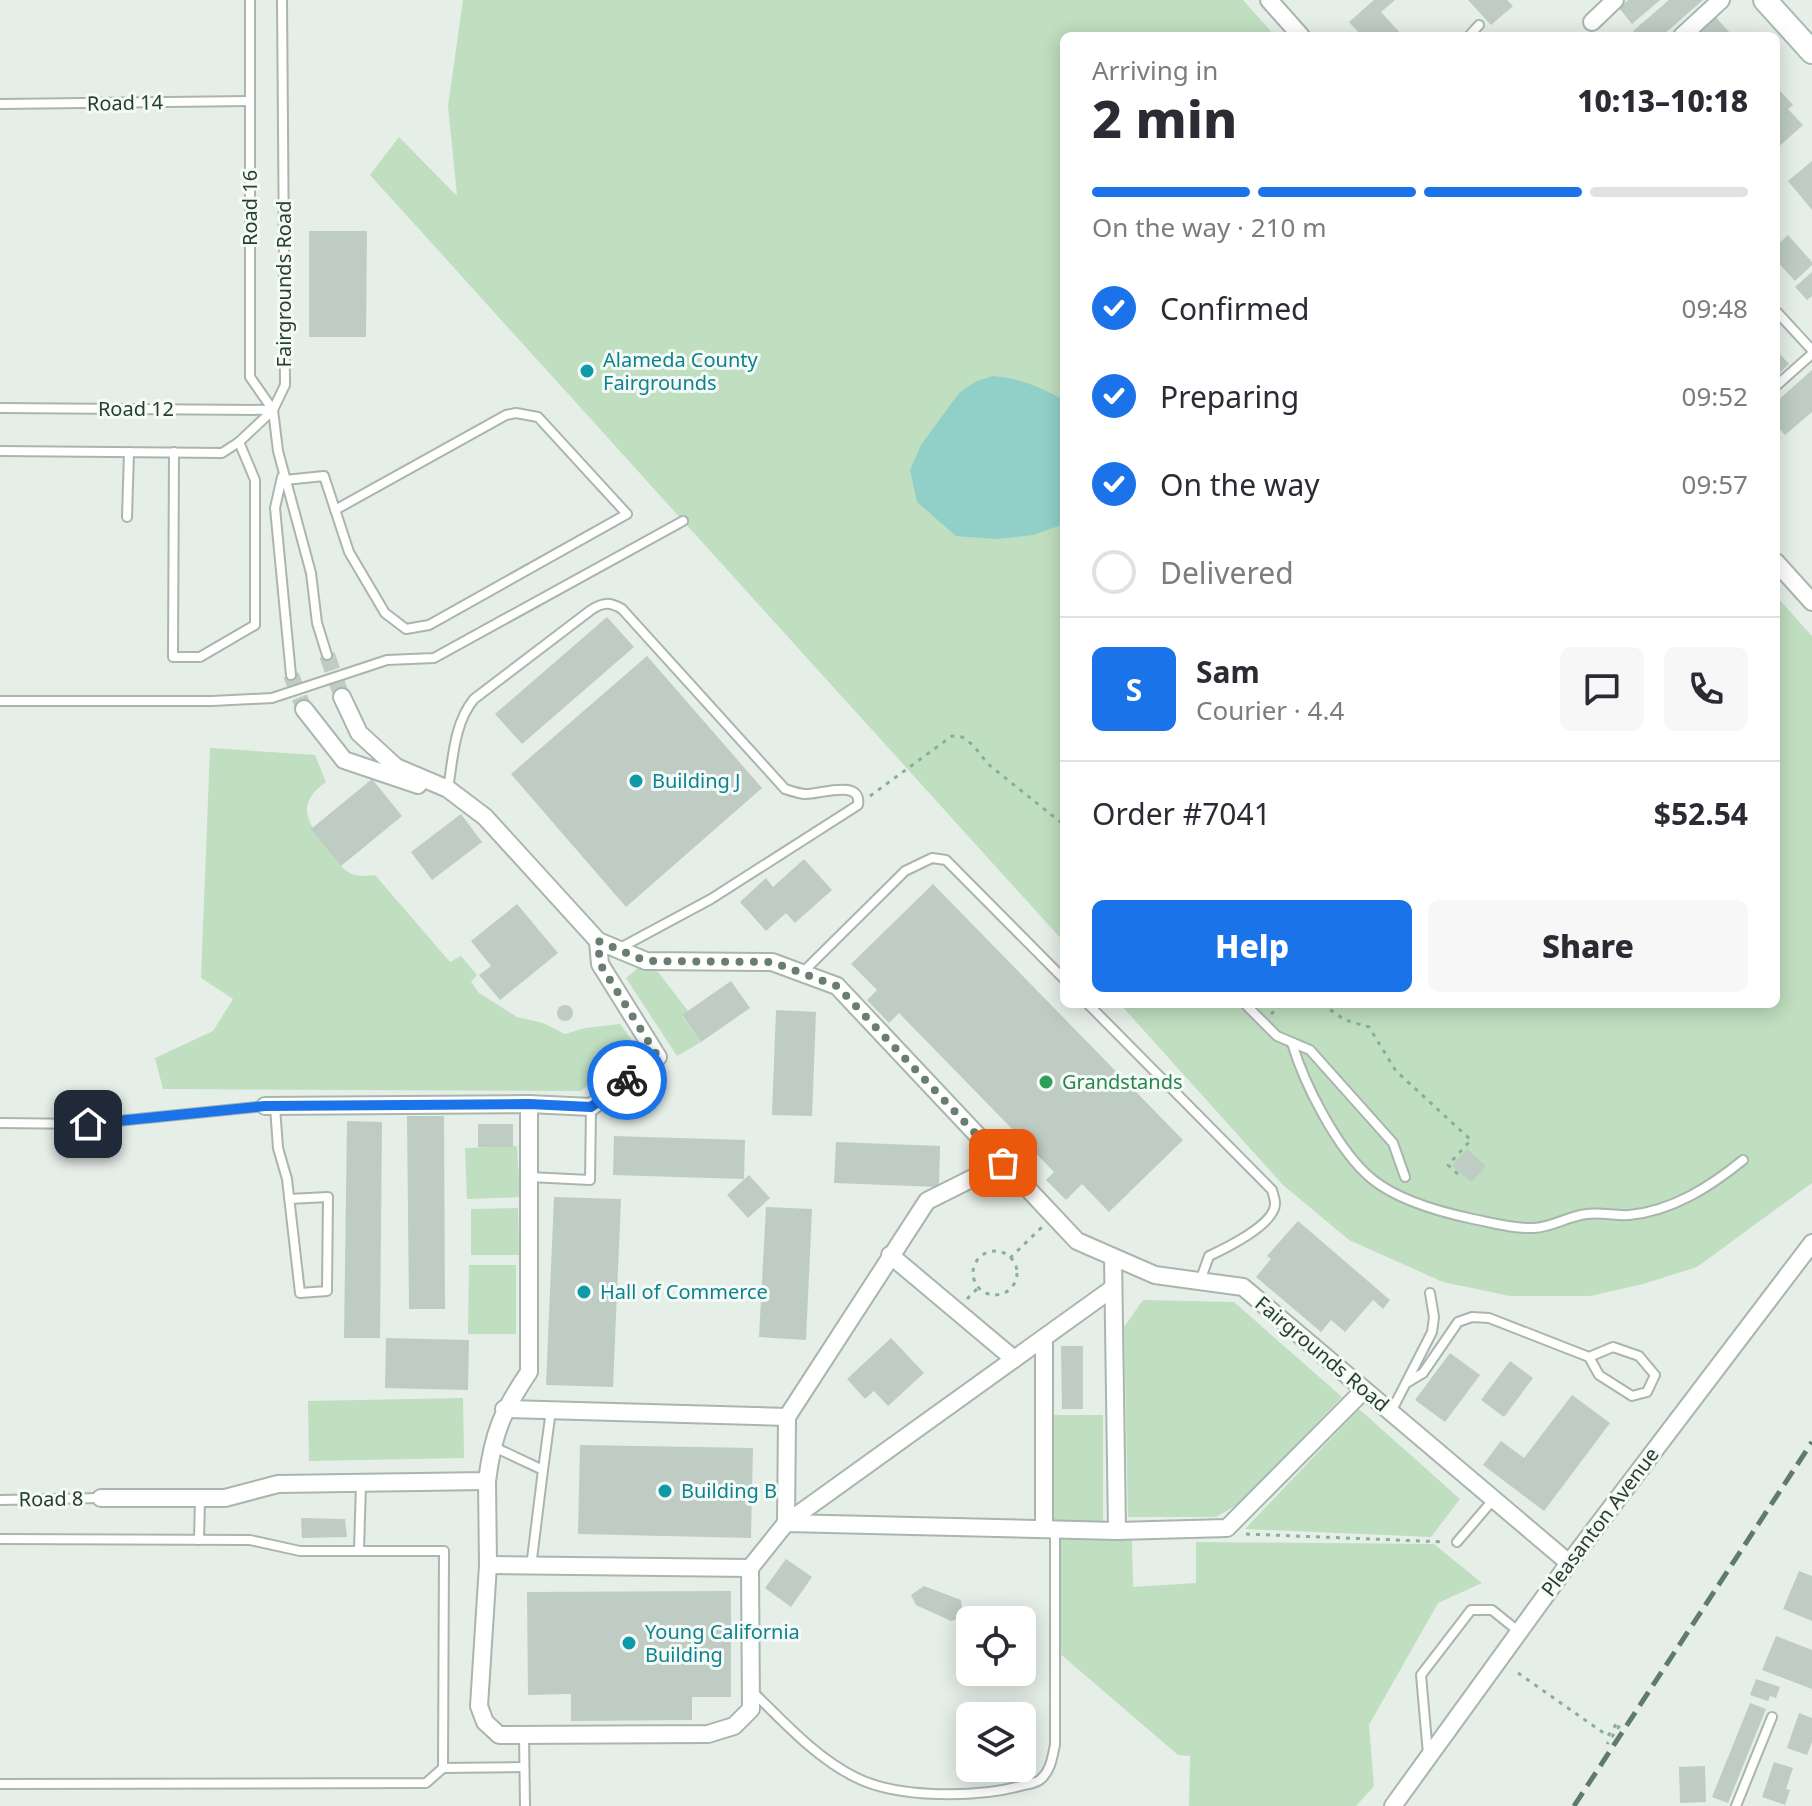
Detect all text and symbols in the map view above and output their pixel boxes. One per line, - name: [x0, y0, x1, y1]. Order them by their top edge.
- text: Arriving in: [1092, 52, 1218, 88]
- text: 10:13–10:18: [1577, 80, 1748, 121]
- text: 2 min: [1092, 82, 1237, 153]
- street label: Road 14: [87, 88, 164, 117]
- street label: Road 16: [236, 170, 263, 246]
- street label: Fairgrounds Road: [270, 201, 297, 367]
- text: On the way · 210 m: [1092, 209, 1326, 245]
- icon: check: [1092, 286, 1136, 330]
- text: Confirmed: [1160, 288, 1310, 329]
- text: 09:48: [1682, 290, 1748, 326]
- place label: Alameda County Fairgrounds: [603, 346, 759, 396]
- marker: Alameda County Fairgrounds: [578, 362, 596, 380]
- icon: check: [1092, 374, 1136, 418]
- text: Preparing: [1160, 376, 1299, 417]
- text: 09:52: [1682, 378, 1748, 414]
- street label: Road 12: [98, 395, 174, 422]
- icon: check: [1092, 462, 1136, 506]
- text: On the way: [1160, 464, 1320, 505]
- text: 09:57: [1682, 466, 1748, 502]
- text: Delivered: [1160, 552, 1294, 593]
- button: chat: [1560, 647, 1644, 731]
- button: phone: [1664, 647, 1748, 731]
- text: Sam: [1196, 651, 1260, 692]
- text: S: [1126, 669, 1142, 710]
- text: Courier · 4.4: [1196, 692, 1344, 728]
- place label: Building J: [652, 767, 740, 794]
- marker: Building J: [627, 772, 645, 790]
- text: Order #7041: [1092, 793, 1271, 834]
- text: $52.54: [1654, 793, 1748, 834]
- button: Help: [1092, 900, 1412, 992]
- button: Share: [1428, 900, 1748, 992]
- courier: [587, 1040, 667, 1120]
- icon: bike: [605, 1058, 649, 1102]
- place label: Grandstands: [1062, 1068, 1183, 1095]
- marker: Grandstands: [1037, 1073, 1055, 1091]
- pin: [54, 1090, 122, 1158]
- icon: home: [66, 1102, 110, 1146]
- pin: [969, 1129, 1037, 1197]
- icon: bag: [981, 1141, 1025, 1185]
- place label: Hall of Commerce: [600, 1278, 768, 1305]
- marker: Hall of Commerce: [575, 1283, 593, 1301]
- street label: Fairgrounds Road: [1250, 1290, 1395, 1418]
- street label: Pleasanton Avenue: [1535, 1442, 1665, 1602]
- place label: Building B: [681, 1477, 777, 1504]
- marker: Building B: [656, 1482, 674, 1500]
- street label: Road 8: [18, 1484, 84, 1513]
- map controls: [956, 1606, 1036, 1782]
- button: locate: [956, 1606, 1036, 1686]
- place label: Young California Building: [645, 1618, 800, 1668]
- marker: Young California Building: [620, 1634, 638, 1652]
- button: layers: [956, 1702, 1036, 1782]

